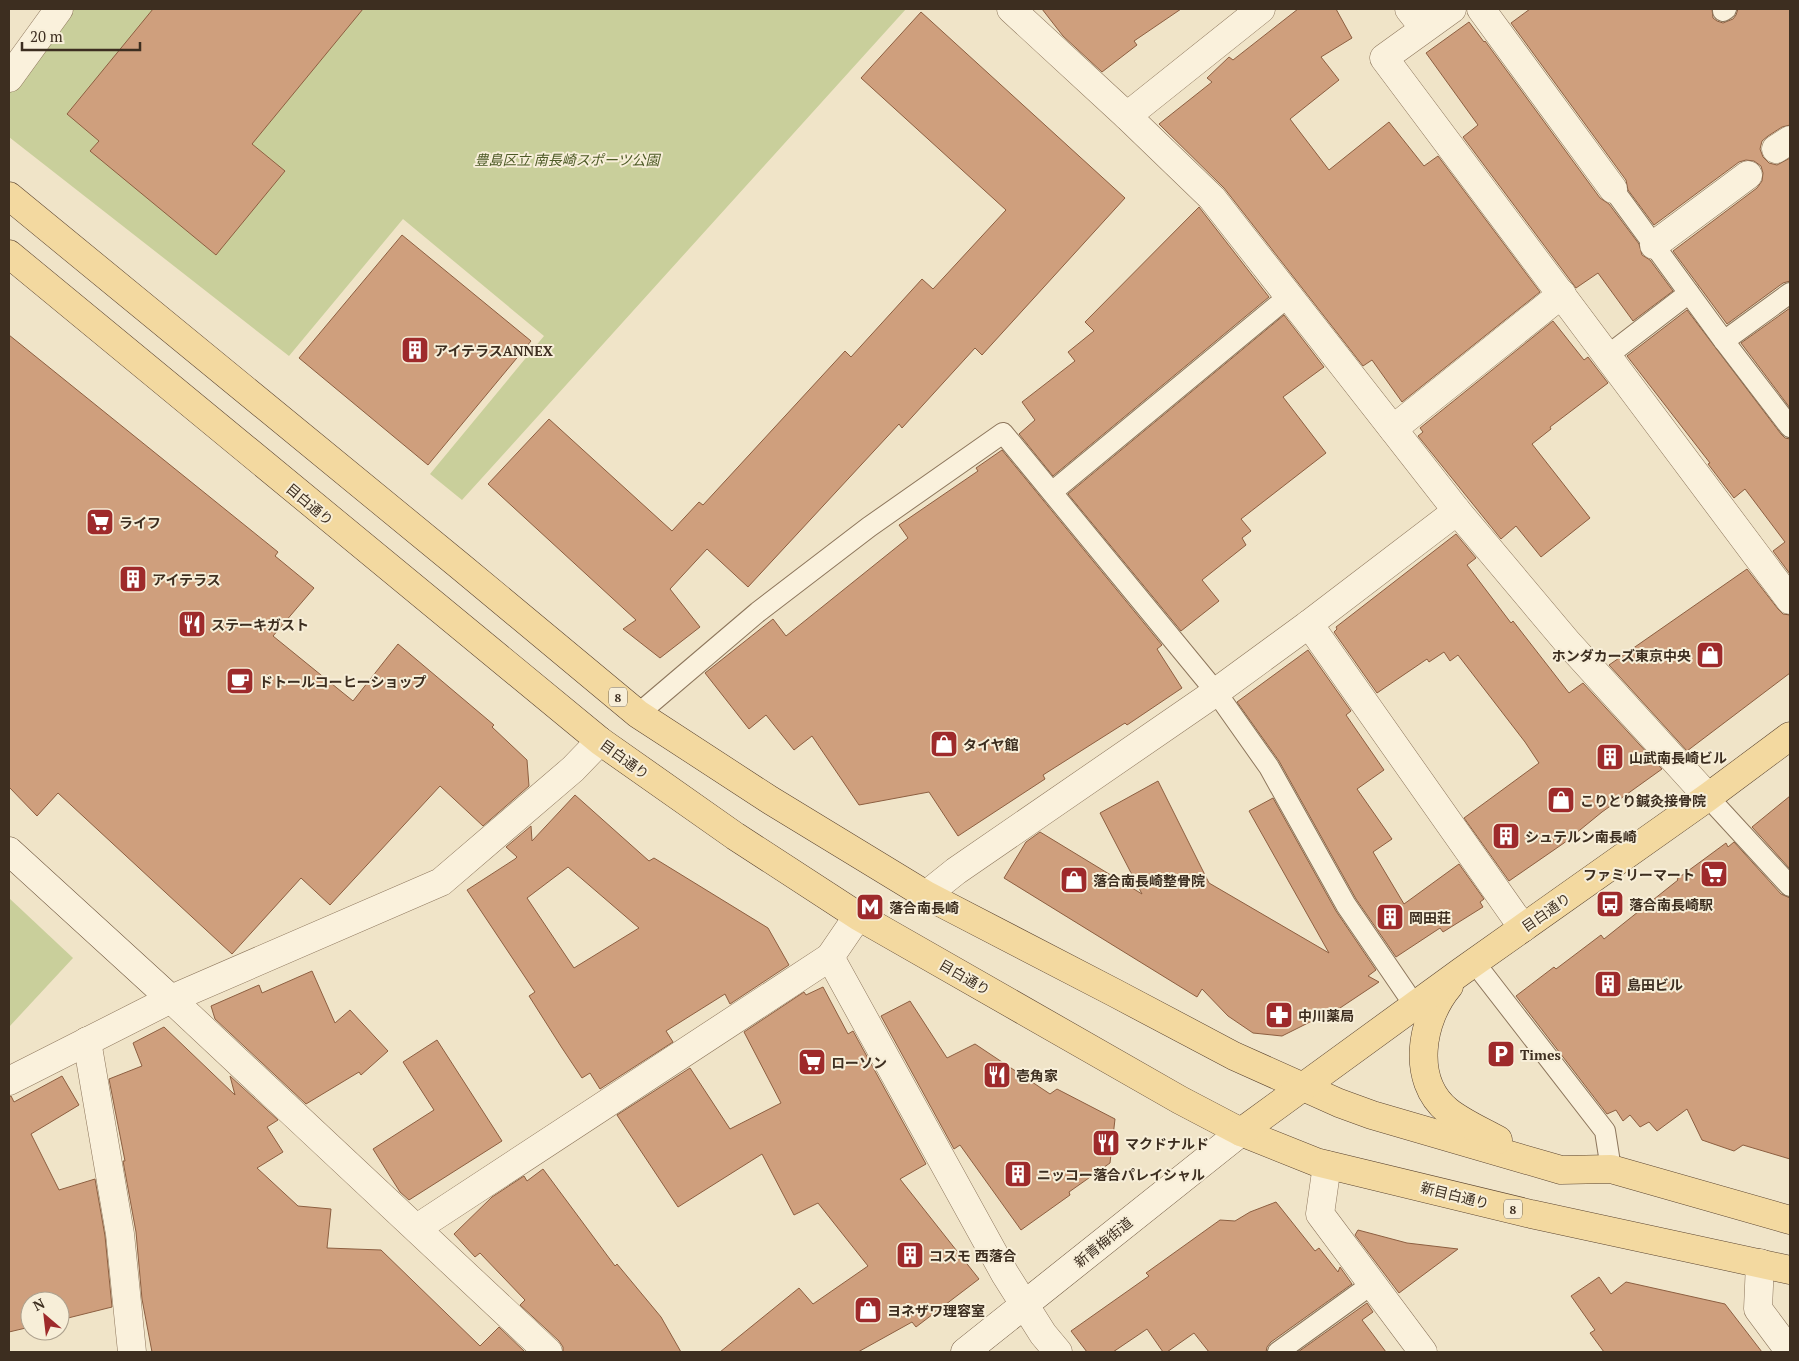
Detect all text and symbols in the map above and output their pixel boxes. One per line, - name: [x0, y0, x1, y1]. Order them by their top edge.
- scale bar: [22, 20, 140, 52]
- text: 20 m: [30, 26, 63, 46]
- park label: 豊島区立 南長崎スポーツ公園: [474, 150, 662, 169]
- building icon: アイテラスANNEX: [400, 335, 430, 365]
- place label: アイテラスANNEX: [434, 341, 554, 360]
- street label: 目白通り: [282, 479, 338, 529]
- supermarket icon: ライフ: [85, 507, 115, 537]
- place label: ライフ: [119, 513, 161, 532]
- building icon: アイテラス: [118, 564, 148, 594]
- place label: アイテラス: [152, 570, 221, 589]
- restaurant icon: ステーキガスト: [177, 609, 207, 639]
- place label: ステーキガスト: [211, 615, 309, 634]
- shop icon: ホンダカーズ東京中央: [1695, 640, 1725, 670]
- place label: ホンダカーズ東京中央: [1552, 646, 1691, 665]
- cafe icon: ドトールコーヒーショップ: [225, 666, 255, 696]
- place label: ドトールコーヒーショップ: [259, 672, 426, 691]
- road number: 8: [609, 688, 627, 706]
- shop icon: タイヤ館: [929, 729, 959, 759]
- street label: 目白通り: [597, 735, 653, 783]
- place label: タイヤ館: [963, 735, 1019, 754]
- building icon: 山武南長崎ビル: [1595, 742, 1625, 772]
- place label: 山武南長崎ビル: [1629, 748, 1727, 767]
- shop icon: こりとり鍼灸接骨院: [1546, 785, 1576, 815]
- place label: こりとり鍼灸接骨院: [1580, 791, 1706, 810]
- building icon: シュテルン南長崎: [1491, 821, 1521, 851]
- place label: シュテルン南長崎: [1525, 827, 1637, 846]
- supermarket icon: ファミリーマート: [1699, 859, 1729, 889]
- shop icon: 落合南長崎整骨院: [1059, 865, 1089, 895]
- place label: ファミリーマート: [1583, 865, 1695, 884]
- place label: 落合南長崎整骨院: [1093, 871, 1205, 890]
- street label: 目白通り: [1518, 888, 1574, 936]
- bus stop icon: 落合南長崎駅: [1595, 889, 1625, 919]
- metro station icon: 落合南長崎: [855, 892, 885, 922]
- place label: 落合南長崎駅: [1629, 895, 1713, 914]
- place label: 落合南長崎: [889, 898, 959, 917]
- building icon: 岡田荘: [1375, 902, 1405, 932]
- place label: 岡田荘: [1409, 908, 1451, 927]
- street label: 目白通り: [936, 955, 994, 999]
- building icon: 島田ビル: [1593, 969, 1623, 999]
- place label: 島田ビル: [1627, 975, 1683, 994]
- pharmacy icon: 中川薬局: [1264, 1000, 1294, 1030]
- place label: 中川薬局: [1298, 1006, 1354, 1025]
- parking icon: Times: [1486, 1039, 1516, 1069]
- place label: Times: [1520, 1045, 1561, 1064]
- supermarket icon: ローソン: [797, 1047, 827, 1077]
- place label: ローソン: [831, 1053, 887, 1072]
- restaurant icon: 壱角家: [982, 1060, 1012, 1090]
- place label: 壱角家: [1016, 1066, 1058, 1085]
- restaurant icon: マクドナルド: [1091, 1128, 1121, 1158]
- place label: マクドナルド: [1125, 1134, 1209, 1153]
- building icon: ニッコー落合パレイシャル: [1003, 1159, 1033, 1189]
- place label: ニッコー落合パレイシャル: [1037, 1165, 1205, 1184]
- street label: 新目白通り: [1419, 1177, 1491, 1213]
- road number: 8: [1504, 1200, 1522, 1218]
- street label: 新青梅街道: [1070, 1213, 1136, 1271]
- building icon: コスモ 西落合: [895, 1240, 925, 1270]
- place label: コスモ 西落合: [929, 1246, 1017, 1265]
- north arrow: [20, 1291, 70, 1341]
- text: N: [30, 1293, 48, 1315]
- shop icon: ヨネザワ理容室: [853, 1295, 883, 1325]
- place label: ヨネザワ理容室: [887, 1301, 985, 1320]

